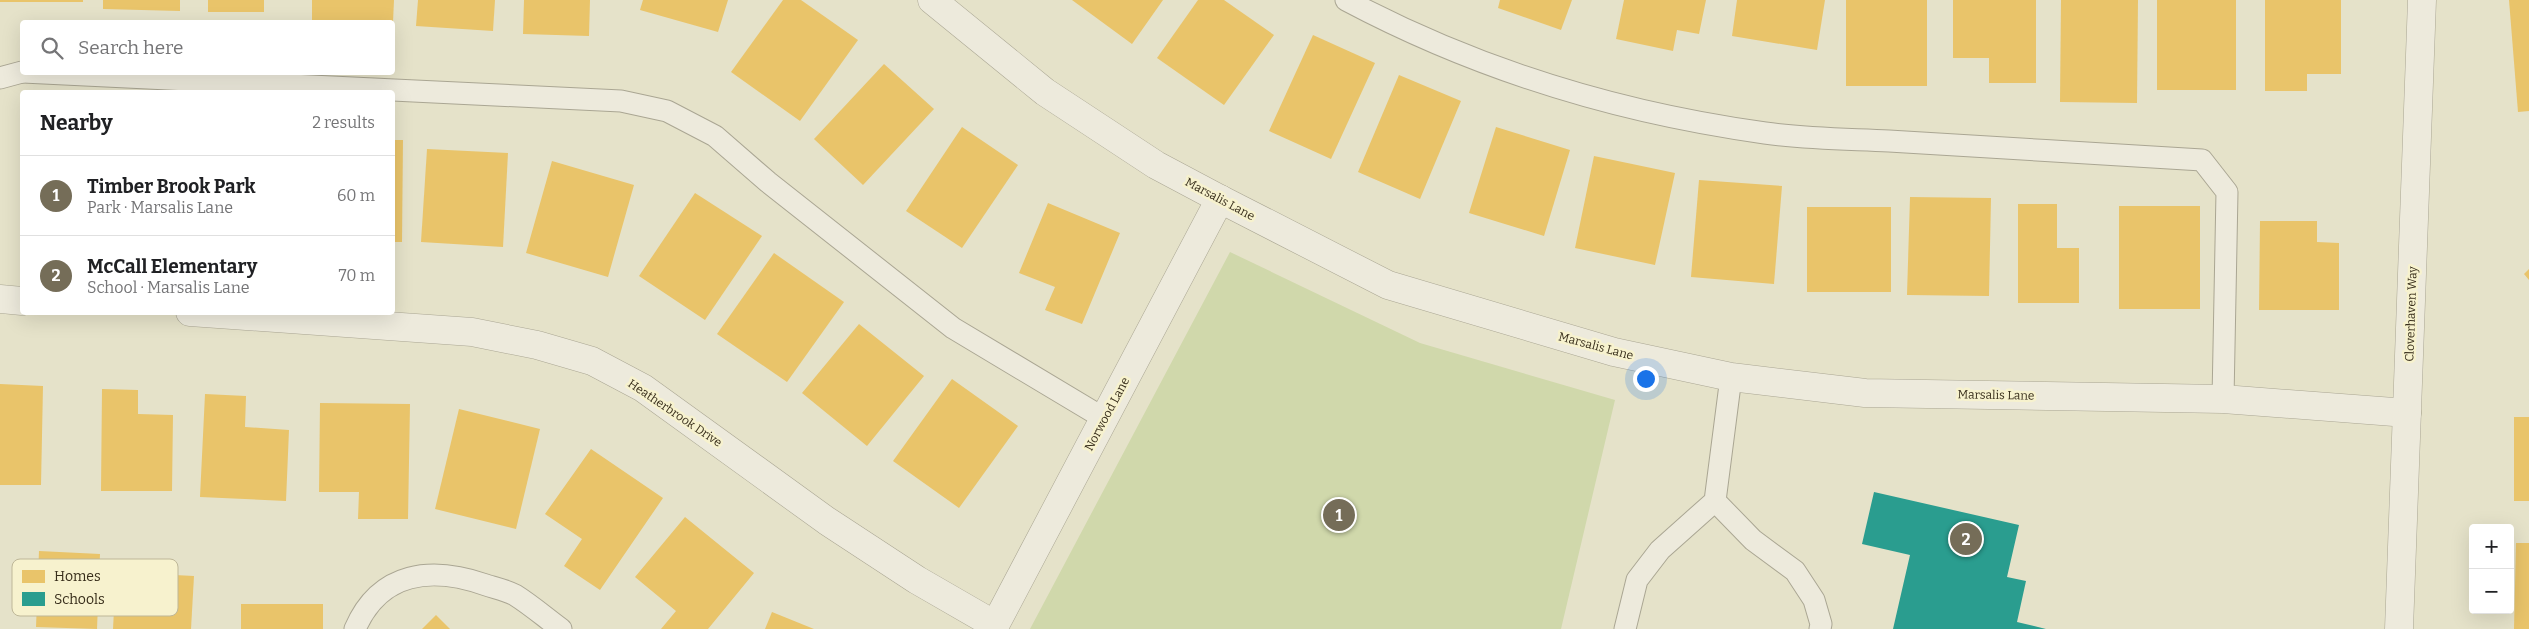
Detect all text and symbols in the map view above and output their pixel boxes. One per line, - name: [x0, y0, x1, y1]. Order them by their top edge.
- search box: [20, 20, 395, 75]
- icon: search: [38, 34, 66, 62]
- text: Search here: [78, 36, 183, 59]
- text: Nearby: [40, 110, 113, 136]
- text: 2 results: [312, 113, 375, 132]
- text: Timber Brook Park: [87, 175, 256, 198]
- street label: Marsalis Lane: [1183, 175, 1257, 223]
- text: 1: [53, 186, 59, 205]
- text: 60 m: [337, 186, 375, 205]
- text: Park · Marsalis Lane: [87, 198, 233, 217]
- text: McCall Elementary: [87, 255, 257, 278]
- street label: Cloverhaven Way: [2402, 265, 2420, 362]
- text: 2: [51, 266, 61, 285]
- text: 70 m: [339, 266, 375, 285]
- text: School · Marsalis Lane: [87, 278, 250, 297]
- street label: Marsalis Lane: [1557, 329, 1635, 363]
- your location: [1633, 366, 1659, 392]
- street label: Norwood Lane: [1082, 375, 1132, 453]
- street label: Heatherbrook Drive: [625, 376, 725, 450]
- street label: Marsalis Lane: [1957, 387, 2035, 403]
- pin: 1: [1323, 496, 1355, 534]
- pin: 2: [1950, 520, 1982, 558]
- map controls: [2469, 524, 2514, 614]
- button: +: [2469, 524, 2514, 569]
- legend: [12, 559, 178, 616]
- text: Homes: [54, 568, 101, 585]
- button: −: [2469, 569, 2514, 614]
- text: Schools: [54, 591, 105, 608]

